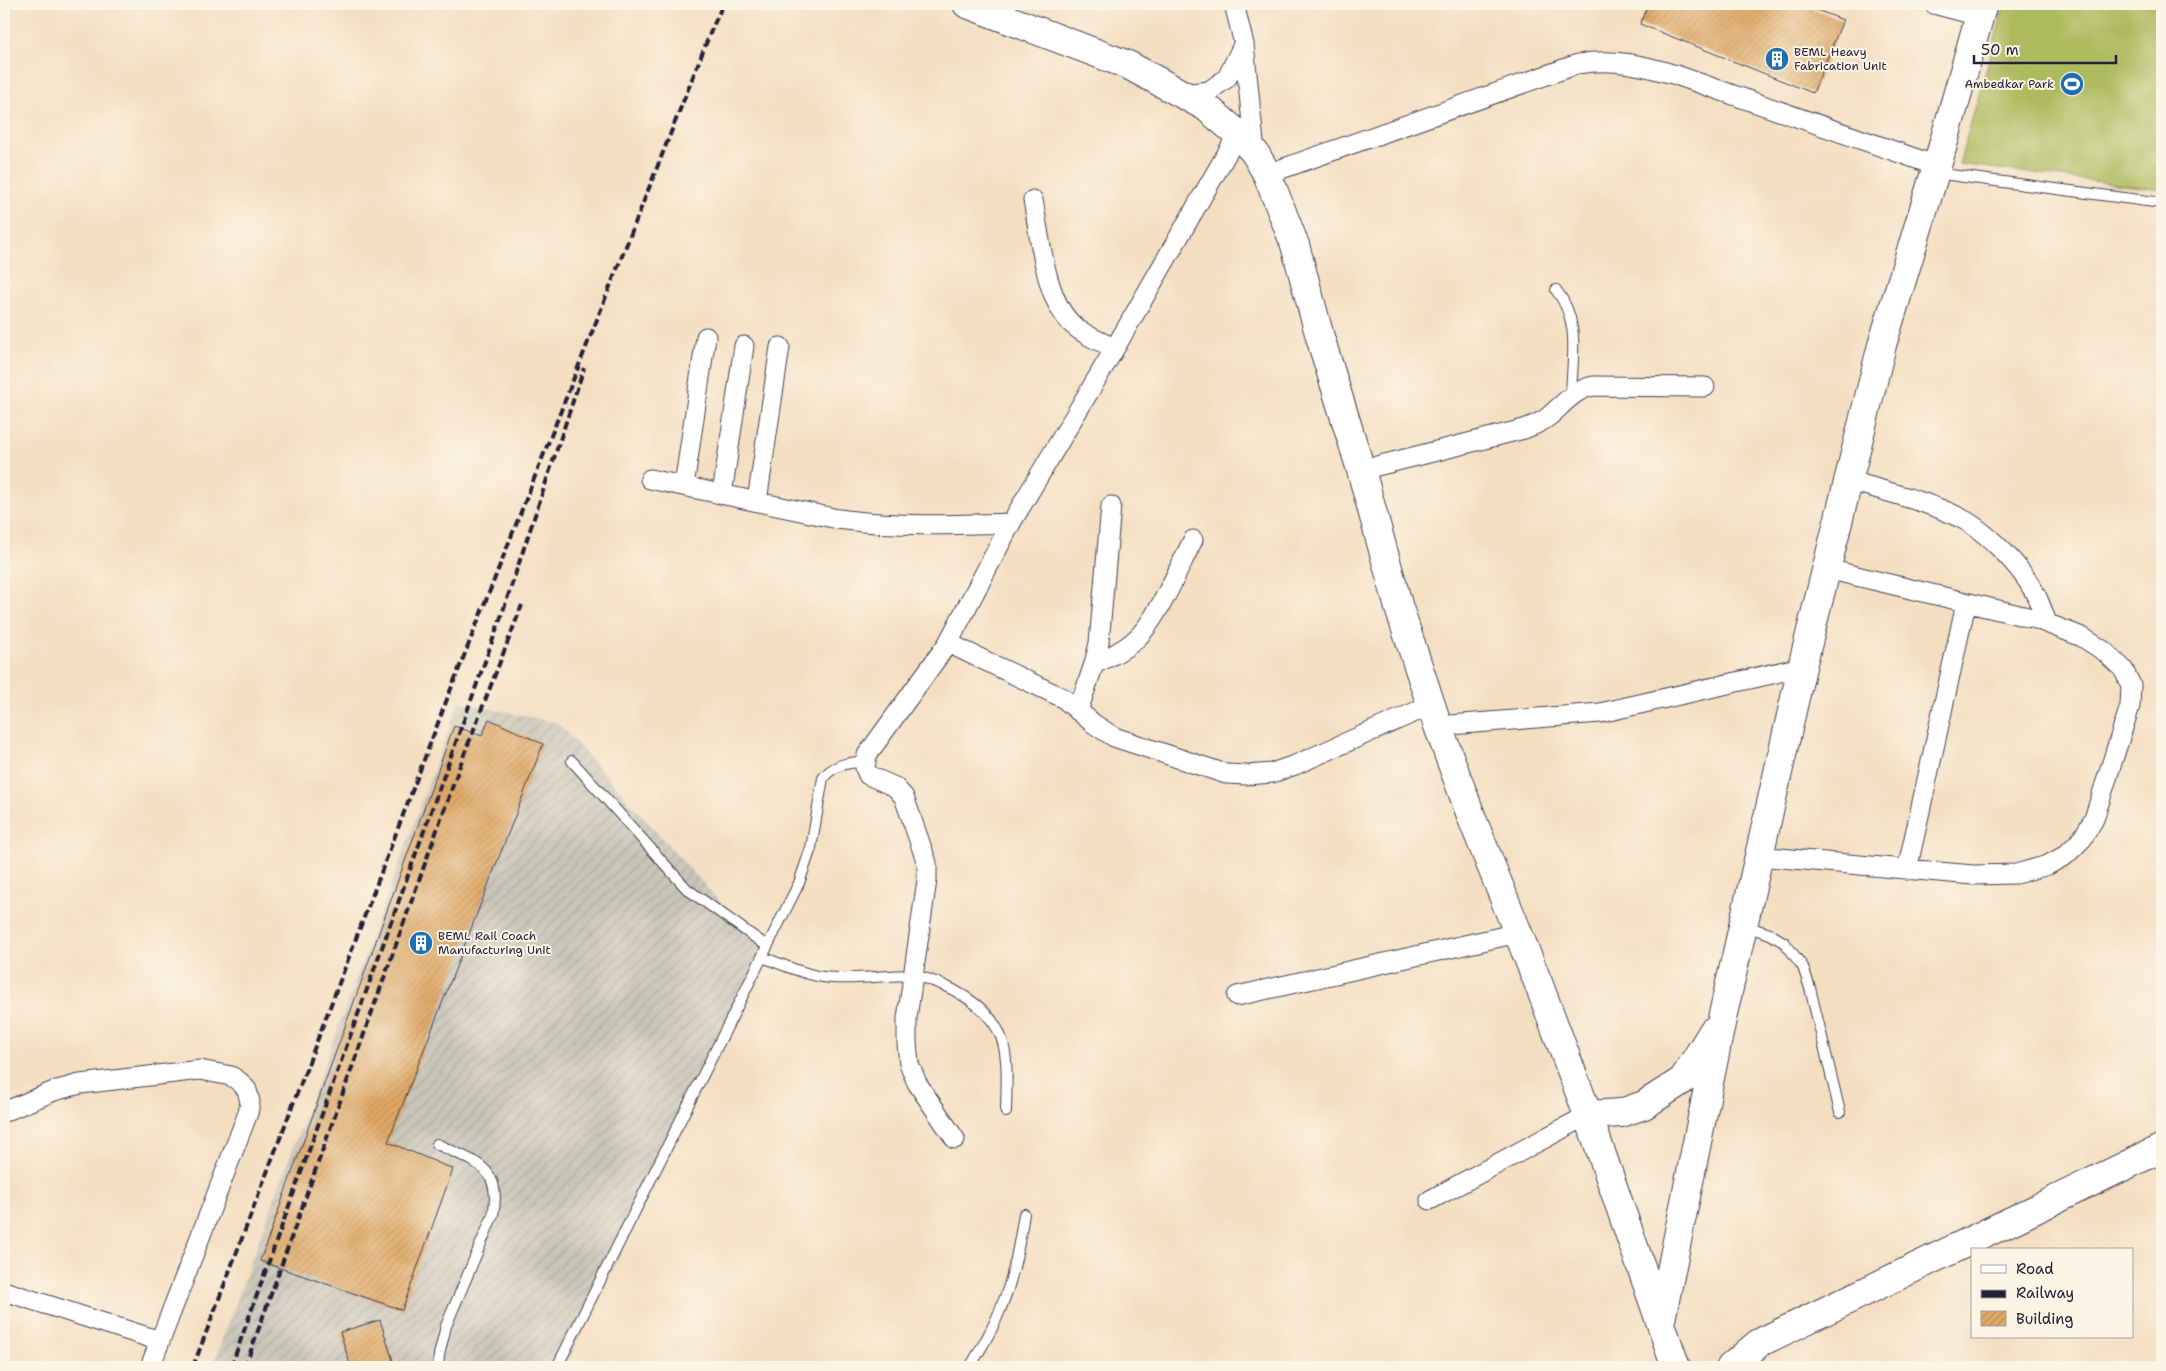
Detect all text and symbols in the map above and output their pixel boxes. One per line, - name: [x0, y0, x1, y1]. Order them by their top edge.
- scale bar: [1974, 32, 2116, 64]
- text: 50 m: [1981, 40, 2019, 60]
- place label: BEML Heavy Fabrication Unit: [1794, 44, 1887, 74]
- building icon: BEML Heavy Fabrication Unit: [1764, 46, 1790, 72]
- sports icon: Ambedkar Park: [2059, 71, 2085, 97]
- place label: Ambedkar Park: [1964, 76, 2054, 92]
- place label: BEML Rail Coach Manufacturing Unit: [438, 928, 551, 958]
- building icon: BEML Rail Coach Manufacturing Unit: [408, 930, 434, 956]
- legend: [1971, 1248, 2134, 1338]
- text: Road: [2016, 1259, 2054, 1279]
- text: Railway: [2016, 1283, 2074, 1303]
- text: Building: [2016, 1309, 2073, 1329]

